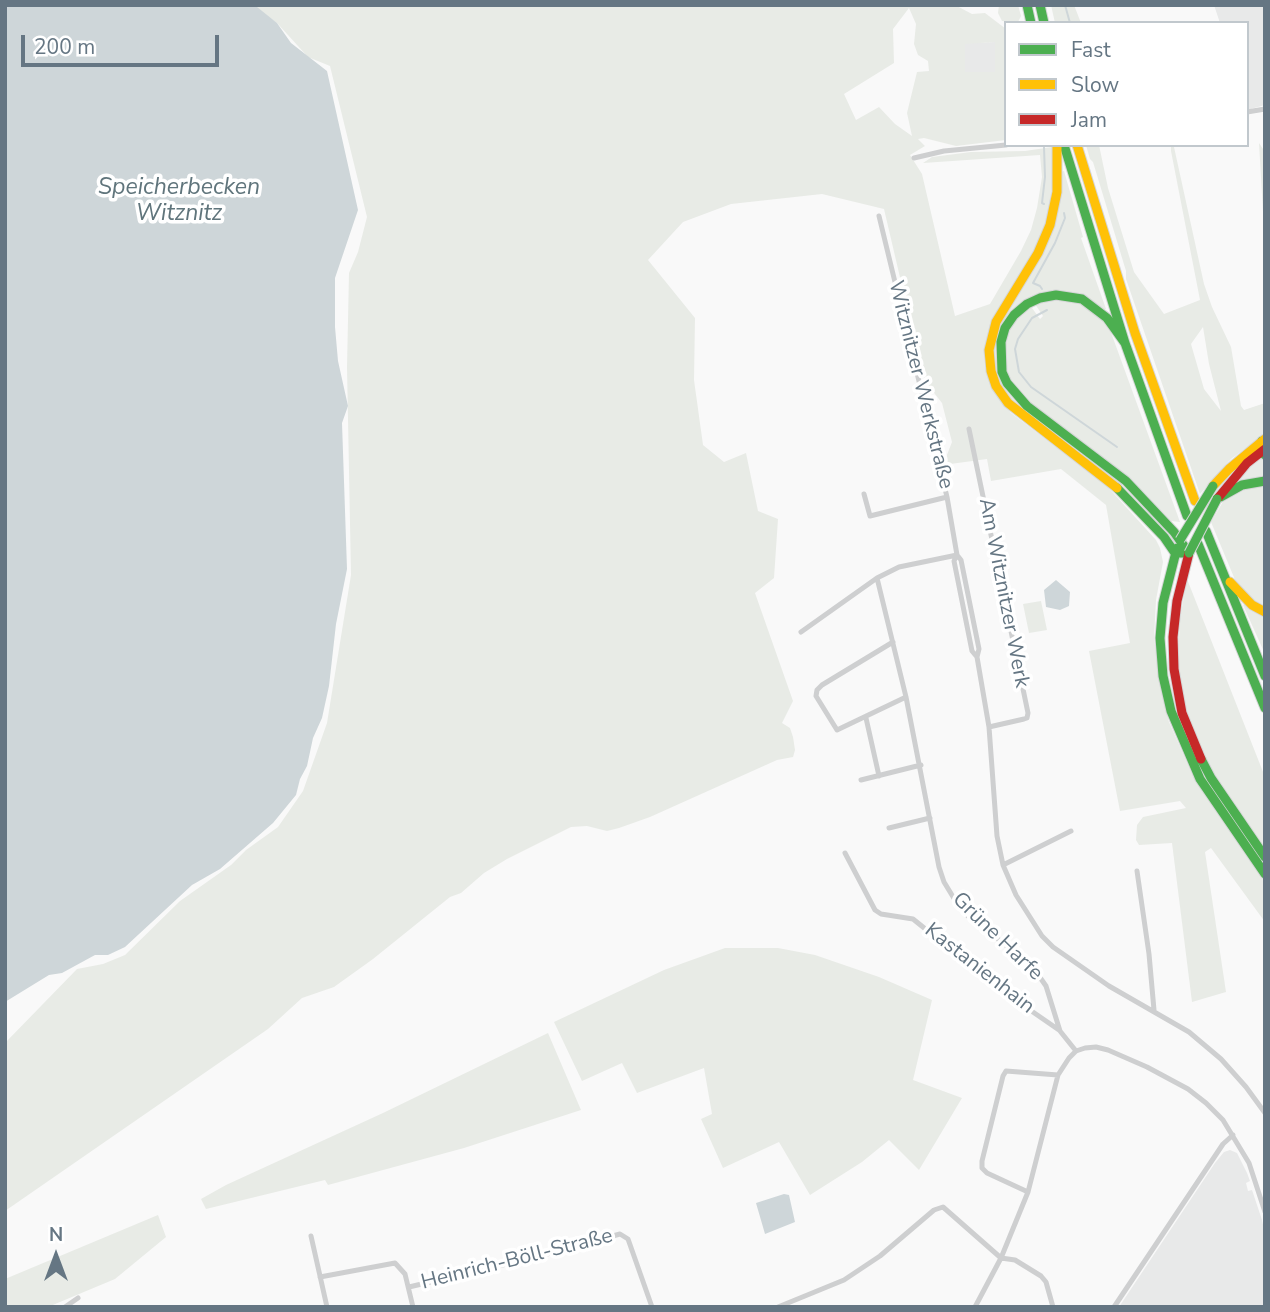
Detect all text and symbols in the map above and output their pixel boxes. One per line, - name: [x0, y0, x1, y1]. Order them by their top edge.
- scale bar: [24, 21, 222, 65]
- legend: [1004, 21, 1249, 147]
- text: 200 m: [34, 33, 95, 61]
- text: Fast: [1071, 36, 1111, 64]
- text: Slow: [1071, 71, 1119, 99]
- text: Jam: [1071, 106, 1107, 134]
- water label: Speicherbecken Witznitz: [98, 174, 260, 228]
- street label: Witznitzer Werkstraße: [882, 278, 958, 492]
- street label: Am Witznitzer Werk: [972, 496, 1034, 690]
- street label: Grüne Harfe: [946, 888, 1048, 986]
- street label: Kastanienhain: [919, 918, 1039, 1020]
- north arrow: [21, 1221, 91, 1291]
- text: N: [49, 1222, 63, 1248]
- street label: Heinrich-Böll-Straße: [419, 1224, 615, 1296]

